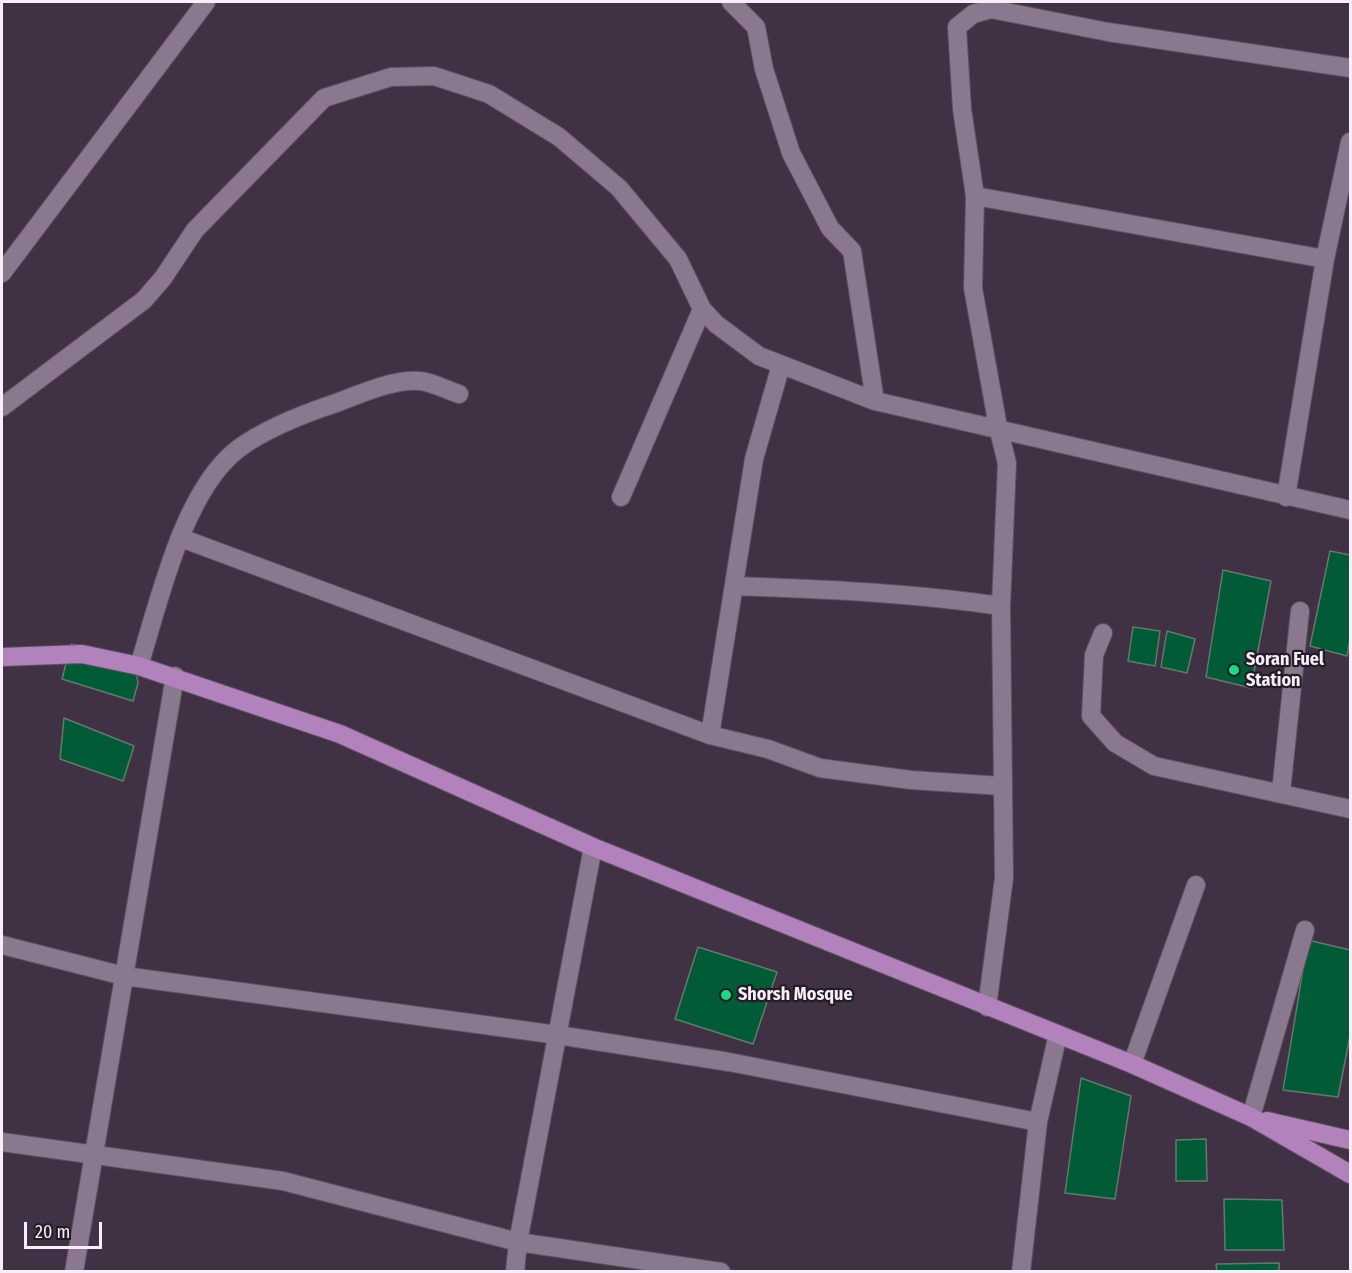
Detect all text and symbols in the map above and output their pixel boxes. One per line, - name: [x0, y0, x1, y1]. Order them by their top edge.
- place label: Soran Fuel Station: [1246, 649, 1324, 692]
- marker: Soran Fuel Station: [1227, 663, 1241, 677]
- place label: Shorsh Mosque: [738, 984, 853, 1006]
- marker: Shorsh Mosque: [719, 988, 733, 1002]
- scale bar: [27, 1210, 105, 1248]
- text: 20 m: [35, 1221, 70, 1243]

